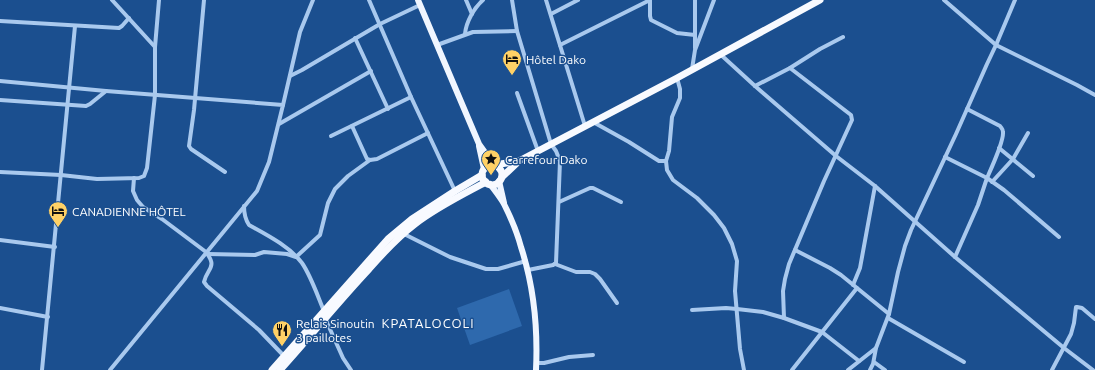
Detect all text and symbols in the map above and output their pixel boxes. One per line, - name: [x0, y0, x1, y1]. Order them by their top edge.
- hotel icon: Hôtel Dako: [501, 48, 523, 76]
- place label: Hôtel Dako: [526, 53, 586, 66]
- place icon: Carrefour Dako: [480, 148, 502, 176]
- place label: Carrefour Dako: [505, 153, 587, 166]
- hotel icon: CANADIENNE HÔTEL: [47, 200, 69, 228]
- place label: CANADIENNE HÔTEL: [72, 205, 186, 218]
- district label: KPATALOCOLI: [382, 316, 475, 330]
- place label: Relais Sinoutin 3 paillotes: [296, 317, 375, 344]
- restaurant icon: Relais Sinoutin 3 paillotes: [271, 319, 293, 347]

